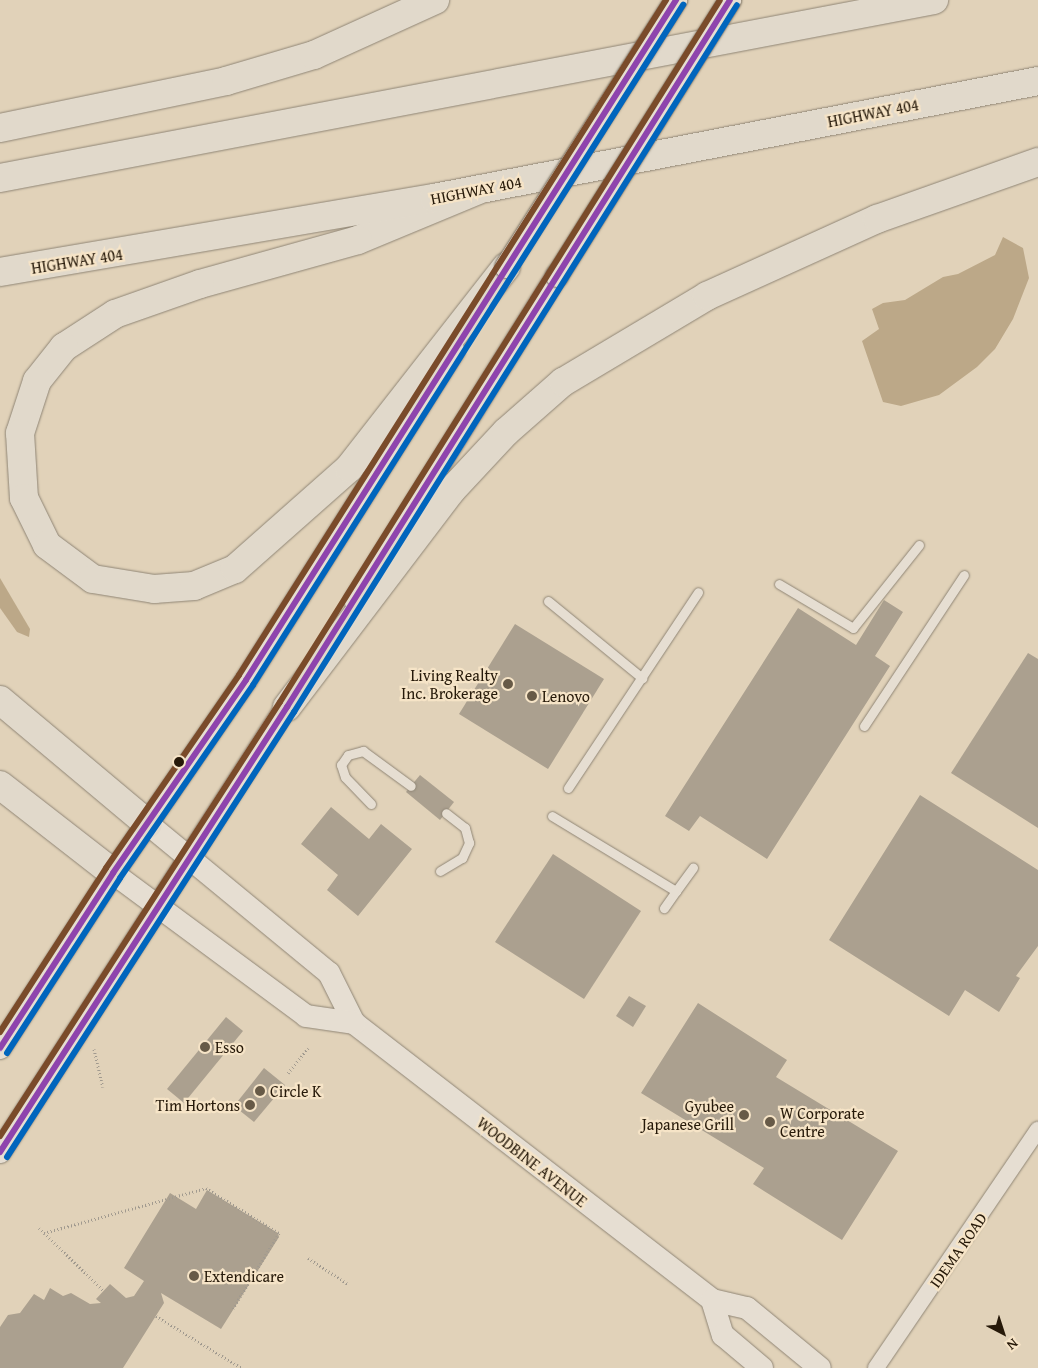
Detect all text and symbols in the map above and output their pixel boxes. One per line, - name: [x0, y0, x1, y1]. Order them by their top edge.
- street label: HIGHWAY 404: [826, 95, 920, 131]
- street label: HIGHWAY 404: [429, 172, 523, 208]
- street label: HIGHWAY 404: [30, 244, 124, 278]
- place label: Living Realty Inc. Brokerage: [401, 665, 498, 703]
- marker: Living Realty Inc. Brokerage: [502, 678, 514, 690]
- place label: Lenovo: [542, 686, 590, 706]
- marker: Lenovo: [526, 690, 538, 702]
- unlabelled marker: [174, 757, 184, 767]
- place label: Esso: [215, 1037, 244, 1057]
- marker: Esso: [199, 1041, 211, 1053]
- place label: Circle K: [270, 1081, 321, 1101]
- marker: Circle K: [254, 1085, 266, 1097]
- place label: Tim Hortons: [155, 1095, 240, 1115]
- place label: Gyubee Japanese Grill: [642, 1096, 734, 1134]
- marker: Tim Hortons: [244, 1099, 256, 1111]
- place label: W Corporate Centre: [780, 1103, 865, 1141]
- marker: Gyubee Japanese Grill: [738, 1109, 750, 1121]
- street label: WOODBINE AVENUE: [473, 1113, 591, 1211]
- marker: W Corporate Centre: [764, 1116, 776, 1128]
- street label: IDEMA ROAD: [925, 1209, 991, 1291]
- place label: Extendicare: [204, 1266, 284, 1286]
- marker: Extendicare: [188, 1270, 200, 1282]
- north arrow: [978, 1308, 1028, 1358]
- text: N: [1003, 1334, 1023, 1355]

